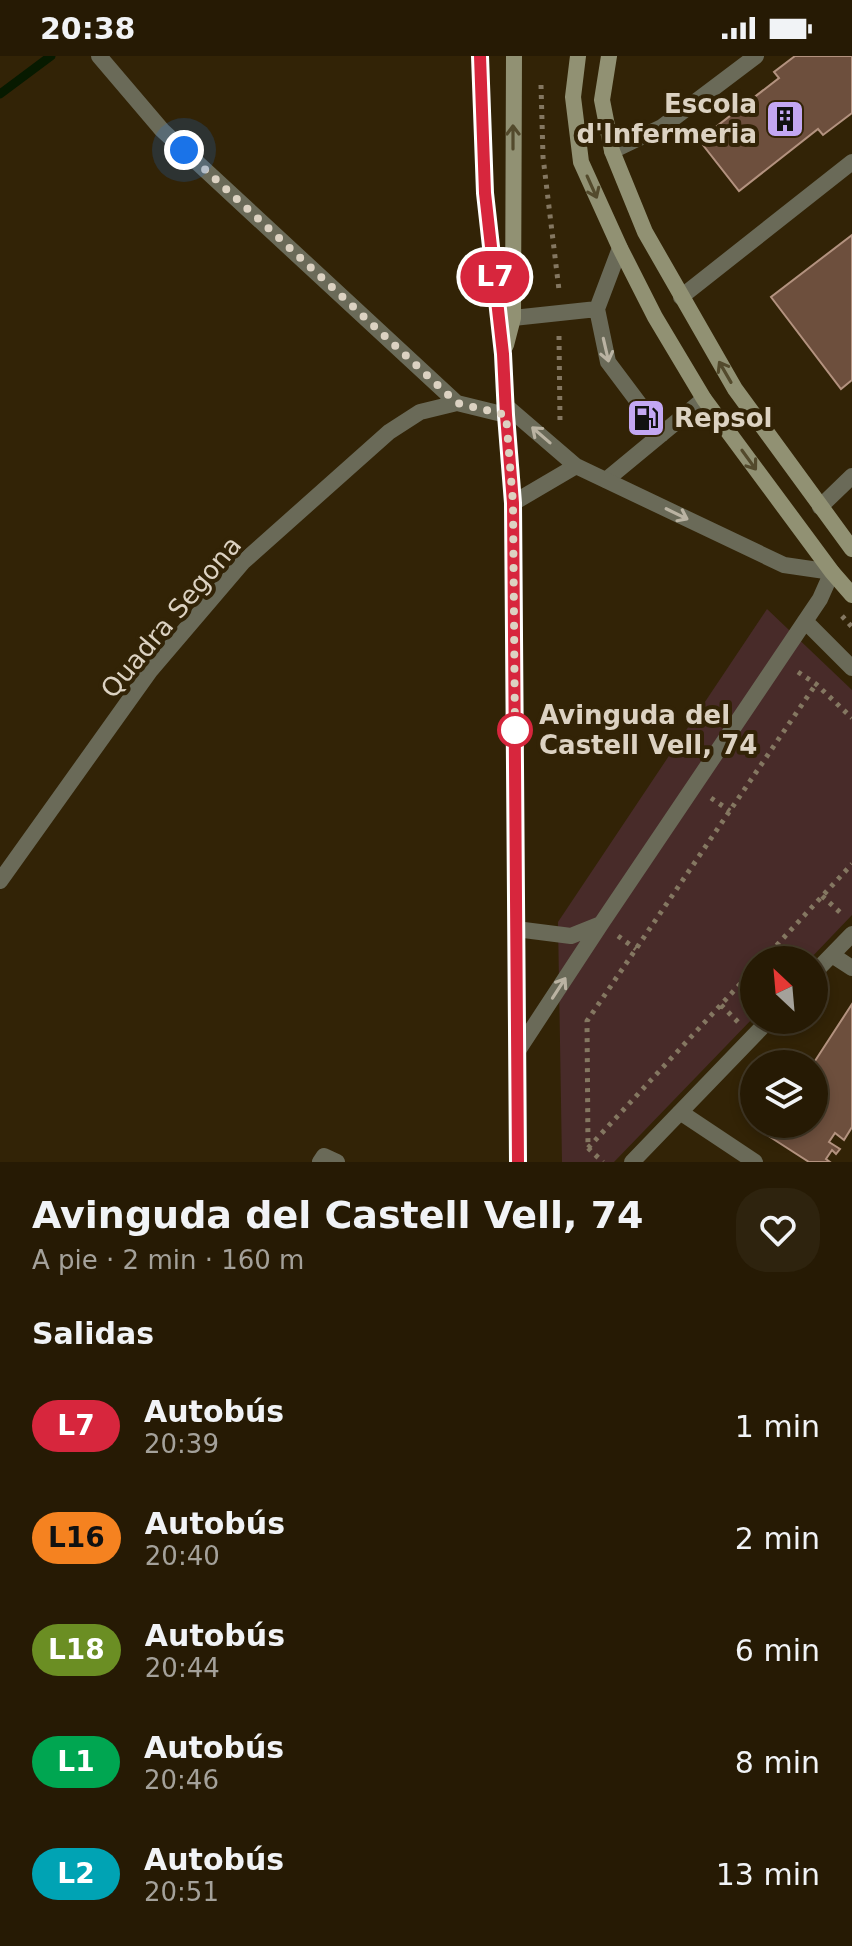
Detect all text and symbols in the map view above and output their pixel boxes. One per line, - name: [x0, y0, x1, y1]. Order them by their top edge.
- text: 20:38: [40, 11, 136, 46]
- place label: Escola d'Infermeria: [576, 89, 757, 149]
- building icon: Escola d'Infermeria: [764, 98, 806, 140]
- one-way arrow: [505, 124, 521, 151]
- your location: [164, 130, 204, 170]
- one-way arrow: [586, 174, 601, 199]
- line badge: L7: [459, 251, 531, 303]
- text: L7: [476, 260, 514, 293]
- one-way arrow: [599, 336, 614, 362]
- one-way arrow: [717, 361, 733, 384]
- fuel station icon: Repsol: [625, 397, 667, 439]
- place label: Repsol: [674, 403, 773, 433]
- one-way arrow: [531, 426, 551, 444]
- one-way arrow: [740, 449, 757, 470]
- one-way arrow: [664, 507, 688, 522]
- street label: Quadra Segona: [95, 530, 247, 704]
- place label: Avinguda del Castell Vell, 74: [539, 700, 757, 760]
- marker: Avinguda del Castell Vell, 74: [498, 713, 532, 747]
- north arrow: [740, 946, 828, 1034]
- map controls: [740, 946, 828, 1138]
- one-way arrow: [551, 977, 567, 1000]
- button: layers: [740, 1050, 828, 1138]
- button: heart: [736, 1188, 820, 1272]
- text: Avinguda del Castell Vell, 74: [32, 1193, 644, 1237]
- text: A pie · 2 min · 160 m: [32, 1245, 304, 1275]
- text: Salidas: [32, 1316, 154, 1351]
- text: Autobús: [144, 1394, 284, 1429]
- text: L7: [57, 1409, 95, 1442]
- text: 1 min: [735, 1409, 820, 1444]
- text: 20:39: [144, 1429, 219, 1459]
- text: Autobús: [145, 1506, 285, 1541]
- text: L16: [48, 1521, 105, 1554]
- text: 2 min: [735, 1521, 820, 1556]
- text: 20:40: [145, 1541, 220, 1571]
- text: Autobús: [145, 1618, 285, 1653]
- text: L18: [48, 1633, 105, 1666]
- text: 6 min: [735, 1633, 820, 1668]
- text: 20:44: [145, 1653, 220, 1683]
- text: Autobús: [144, 1730, 284, 1765]
- text: L1: [57, 1745, 95, 1778]
- text: 8 min: [735, 1745, 820, 1780]
- text: 20:46: [144, 1765, 219, 1795]
- text: Autobús: [144, 1842, 284, 1877]
- text: L2: [57, 1857, 95, 1890]
- text: 13 min: [716, 1857, 820, 1892]
- text: 20:51: [144, 1877, 219, 1907]

